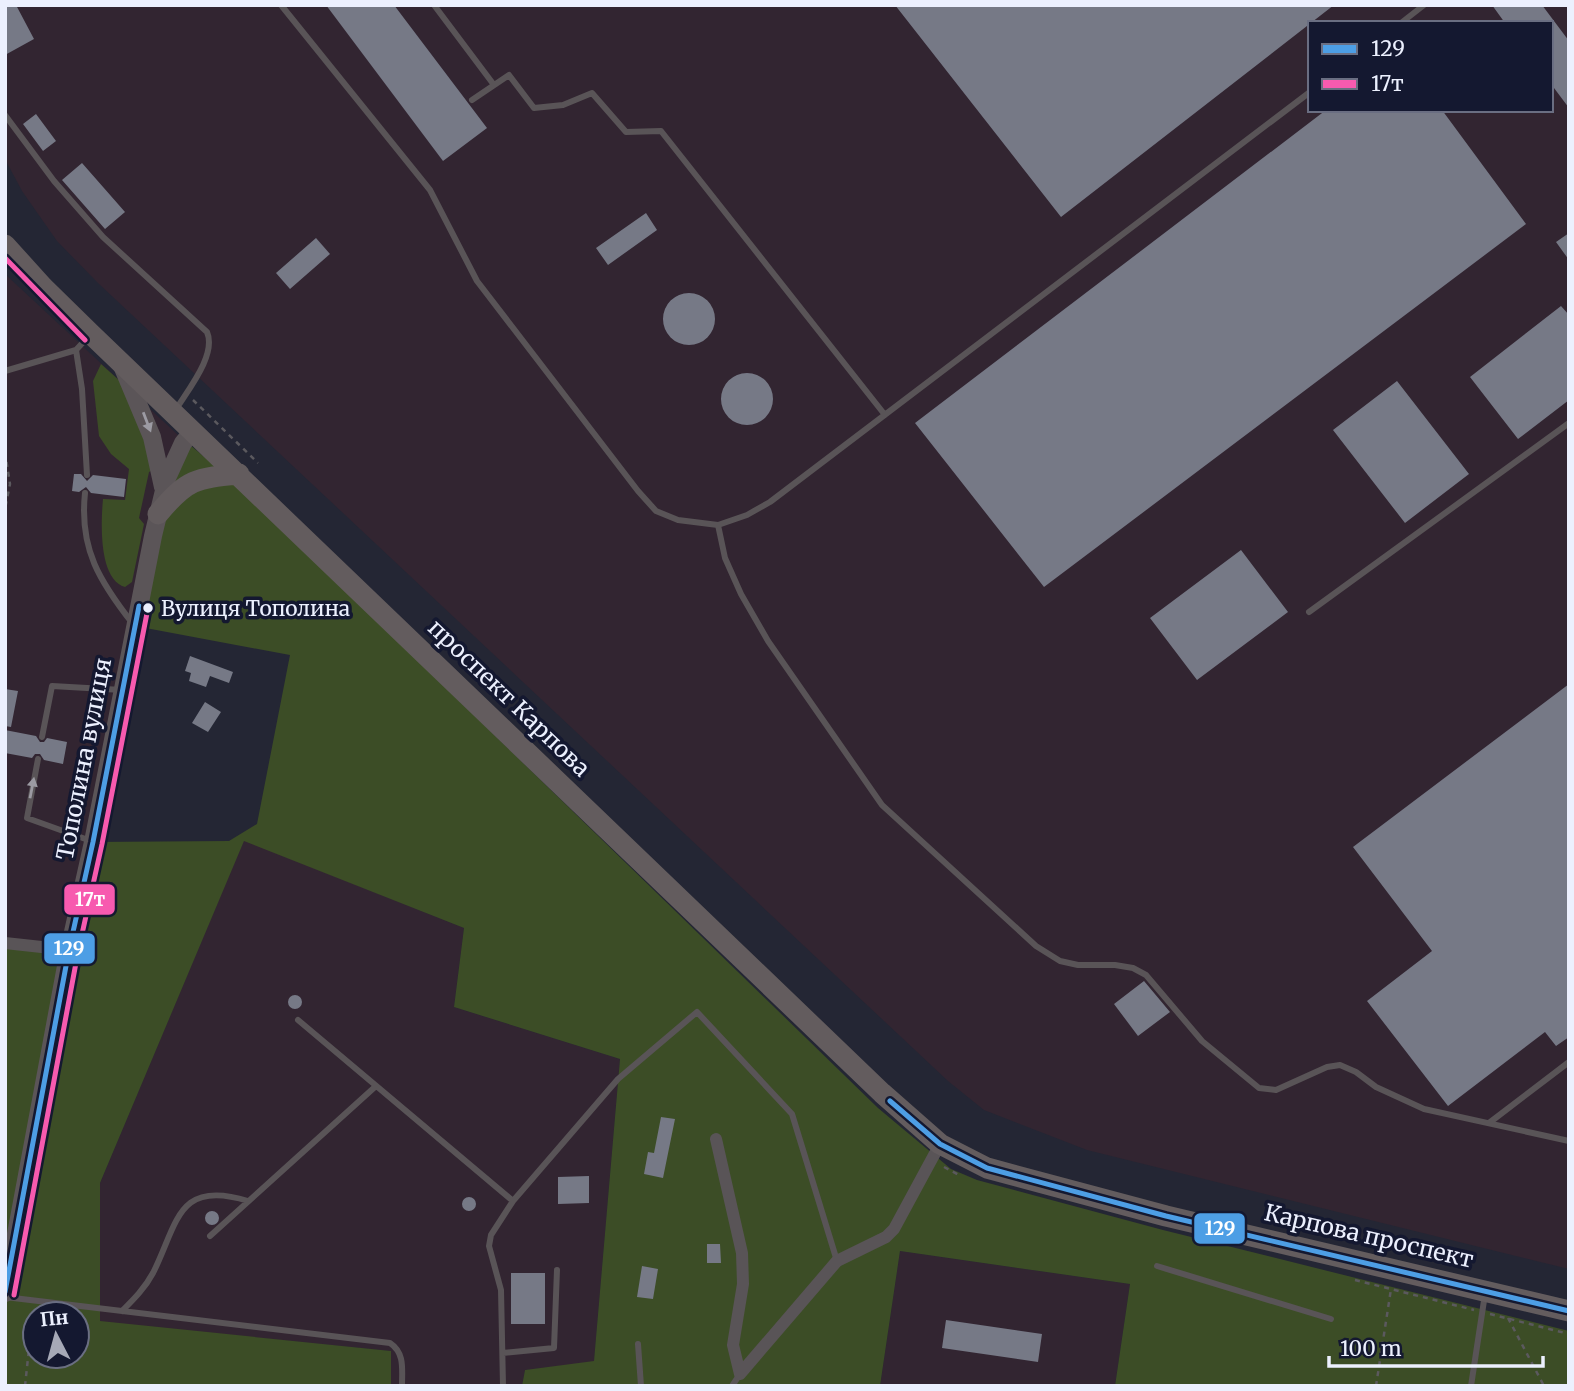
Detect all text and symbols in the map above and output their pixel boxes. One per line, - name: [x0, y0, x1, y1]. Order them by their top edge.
- legend: [1308, 21, 1553, 112]
- text: 129: [1371, 35, 1405, 62]
- text: 17т: [1371, 70, 1404, 97]
- one-way arrow: [141, 412, 152, 433]
- place label: Вулиця Тополина: [161, 595, 350, 622]
- marker: Вулиця Тополина: [141, 601, 155, 615]
- street label: проспект Карпова: [422, 613, 596, 782]
- street label: Тополина вулиця: [50, 655, 117, 862]
- one-way arrow: [27, 777, 38, 799]
- line badge: 17т: [63, 883, 116, 916]
- text: 17т: [75, 887, 106, 911]
- line badge: 129: [43, 932, 96, 965]
- text: 129: [53, 936, 85, 960]
- street label: Карпова проспект: [1262, 1197, 1477, 1274]
- line badge: 129: [1193, 1212, 1246, 1245]
- text: 129: [1204, 1216, 1236, 1240]
- north arrow: [21, 1300, 91, 1370]
- text: Пн: [39, 1305, 70, 1332]
- scale bar: [1329, 1324, 1542, 1368]
- text: 100 m: [1340, 1335, 1402, 1362]

